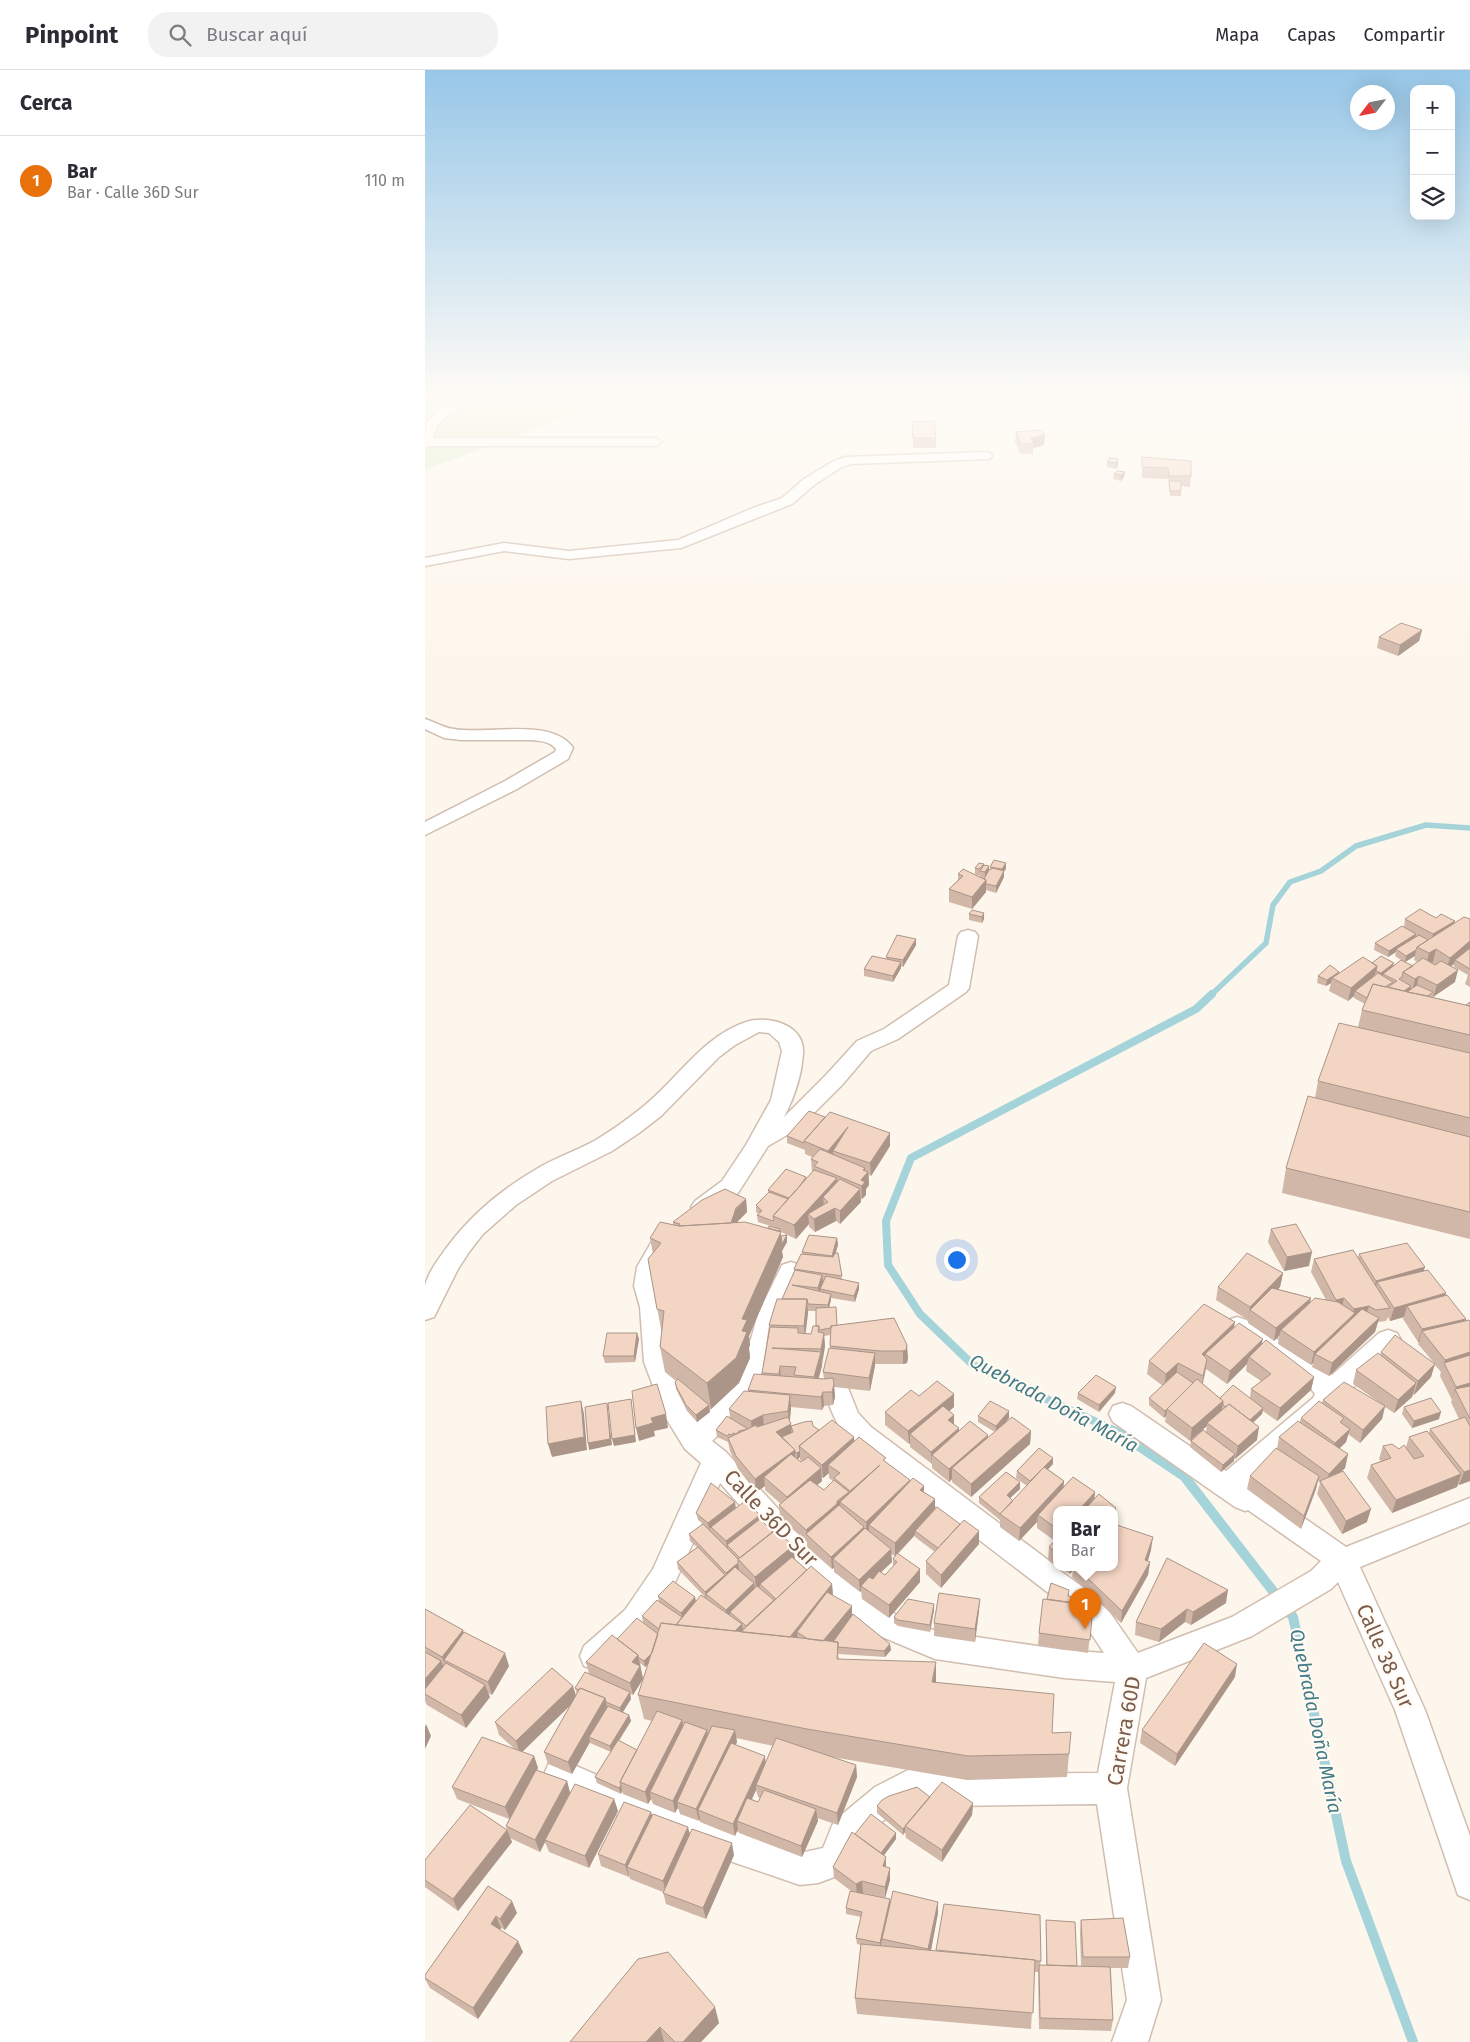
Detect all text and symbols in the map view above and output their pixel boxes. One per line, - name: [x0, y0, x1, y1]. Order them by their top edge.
- search box: [148, 12, 498, 57]
- text: Pinpoint: [25, 21, 118, 49]
- icon: search: [166, 21, 194, 49]
- text: Buscar aquí: [206, 23, 307, 46]
- text: Mapa: [1215, 24, 1259, 46]
- text: Capas: [1287, 24, 1336, 46]
- text: Compartir: [1364, 24, 1445, 46]
- north arrow: [1350, 85, 1395, 130]
- map controls: [1410, 85, 1455, 220]
- button: +: [1410, 85, 1455, 130]
- text: Cerca: [20, 90, 72, 116]
- button: −: [1410, 130, 1455, 175]
- text: Bar: [67, 160, 97, 183]
- text: 1: [32, 171, 40, 190]
- text: 110 m: [364, 171, 405, 190]
- button: layers: [1410, 175, 1455, 220]
- text: Bar · Calle 36D Sur: [67, 183, 199, 202]
- your location: [944, 1247, 970, 1273]
- water label: Quebrada Doña María: [966, 1349, 1142, 1457]
- street label: Calle 36D Sur: [718, 1464, 824, 1572]
- popup: [1053, 1506, 1118, 1571]
- text: Bar: [1071, 1518, 1100, 1541]
- text: Bar: [1071, 1541, 1095, 1560]
- pin: 1: [1069, 1588, 1101, 1629]
- street label: Calle 38 Sur: [1350, 1600, 1420, 1712]
- water label: Quebrada Doña María: [1285, 1627, 1347, 1815]
- street label: Carrera 60D: [1102, 1674, 1146, 1788]

